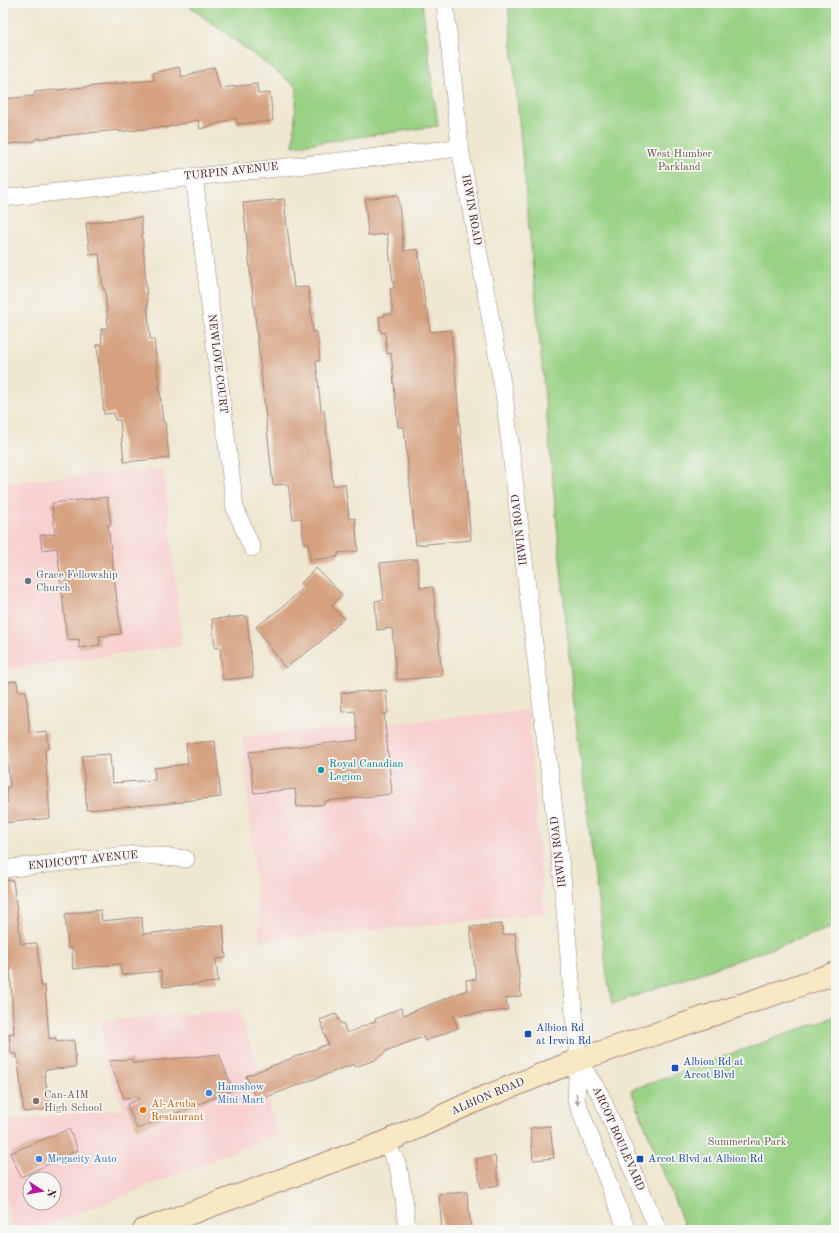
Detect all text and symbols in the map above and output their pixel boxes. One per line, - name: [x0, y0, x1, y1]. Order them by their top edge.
- park label: West Humber Parkland: [646, 149, 712, 173]
- street label: TURPIN AVENUE: [183, 162, 279, 182]
- street label: IRWIN ROAD: [459, 174, 483, 247]
- street label: NEWLOVE COURT: [205, 314, 229, 415]
- street label: IRWIN ROAD: [510, 493, 530, 566]
- place label: Grace Fellowship Church: [36, 570, 118, 594]
- marker: Grace Fellowship Church: [23, 576, 33, 586]
- place label: Royal Canadian Legion: [329, 759, 404, 783]
- marker: Royal Canadian Legion: [316, 765, 326, 775]
- street label: IRWIN ROAD: [549, 815, 569, 888]
- street label: ENDICOTT AVENUE: [28, 850, 138, 872]
- place label: Albion Rd at Irwin Rd: [536, 1023, 592, 1047]
- marker: Albion Rd at Irwin Rd: [523, 1029, 533, 1039]
- place label: Albion Rd at Arcot Blvd: [683, 1057, 744, 1081]
- marker: Albion Rd at Arcot Blvd: [670, 1063, 680, 1073]
- street label: ALBION ROAD: [450, 1076, 527, 1117]
- place label: Hamshow Mini Mart: [217, 1082, 265, 1106]
- street label: ARCOT BOULEVARD: [590, 1085, 646, 1193]
- marker: Hamshow Mini Mart: [204, 1088, 214, 1098]
- place label: Can-AIM High School: [44, 1090, 102, 1114]
- one-way arrow: [574, 1093, 580, 1105]
- marker: Can-AIM High School: [31, 1096, 41, 1106]
- place label: Al-Aruba Restaurant: [151, 1099, 204, 1123]
- marker: Al-Aruba Restaurant: [138, 1105, 148, 1115]
- park label: Summerlea Park: [708, 1137, 787, 1148]
- marker: Megacity Auto: [34, 1154, 44, 1164]
- place label: Megacity Auto: [47, 1154, 117, 1165]
- marker: Arcot Blvd at Albion Rd: [635, 1154, 645, 1164]
- place label: Arcot Blvd at Albion Rd: [648, 1154, 763, 1165]
- north arrow: [22, 1171, 62, 1211]
- text: N: [44, 1188, 57, 1199]

